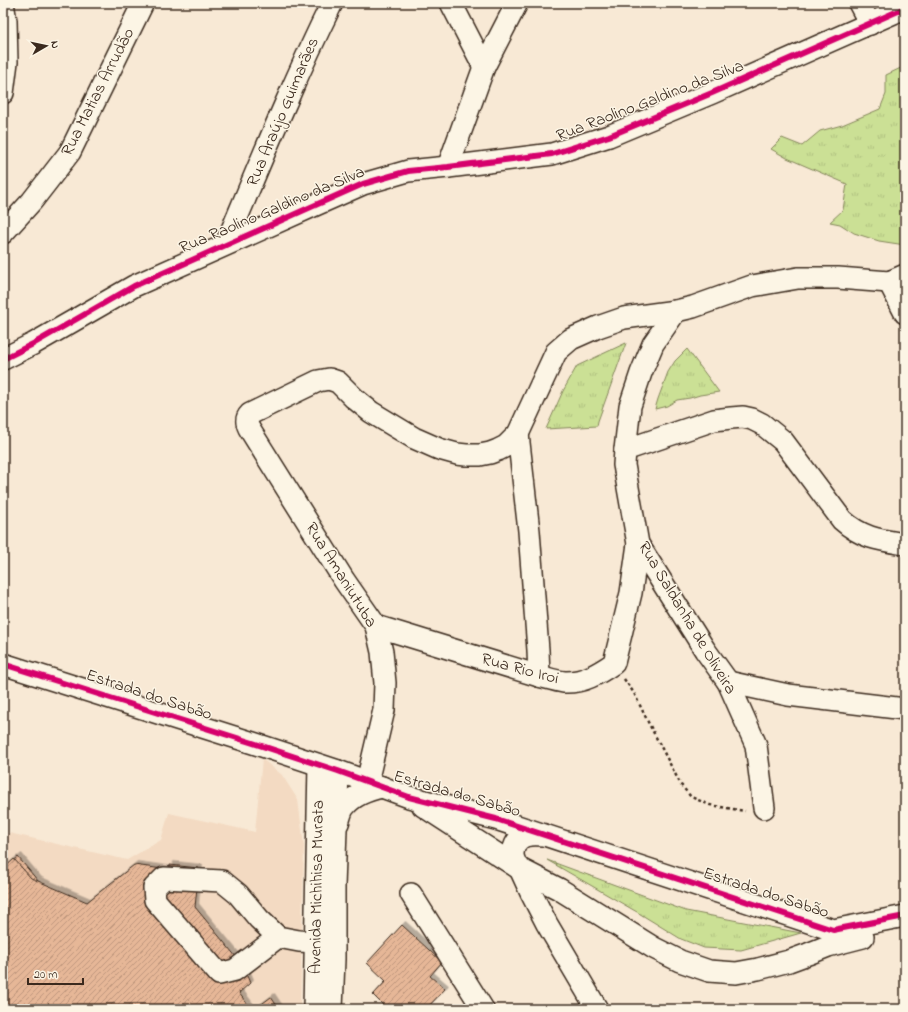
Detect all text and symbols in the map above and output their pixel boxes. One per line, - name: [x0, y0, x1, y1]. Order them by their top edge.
- street label: Rua Matias Arrudão: [55, 24, 141, 160]
- north arrow: [26, 26, 66, 66]
- street label: Rua Araújo Guimarães: [240, 34, 326, 190]
- text: N: [46, 40, 63, 50]
- street label: Rua Raolino Galdino da Silva: [553, 54, 747, 148]
- street label: Rua Raolino Galdino da Silva: [175, 160, 369, 260]
- street label: Rua Amaniutuba: [299, 517, 383, 633]
- street label: Rua Saldanha de Oliveira: [631, 537, 743, 699]
- street label: Rua Rio Iroi: [478, 647, 562, 691]
- street label: Estrada do Sabão: [83, 663, 215, 727]
- street label: Estrada do Sabão: [390, 764, 524, 824]
- street label: Avenida Michihisa Murata: [303, 800, 331, 974]
- street label: Estrada do Sabão: [700, 861, 832, 925]
- scale bar: [28, 960, 83, 986]
- text: 20 m: [34, 966, 57, 984]

